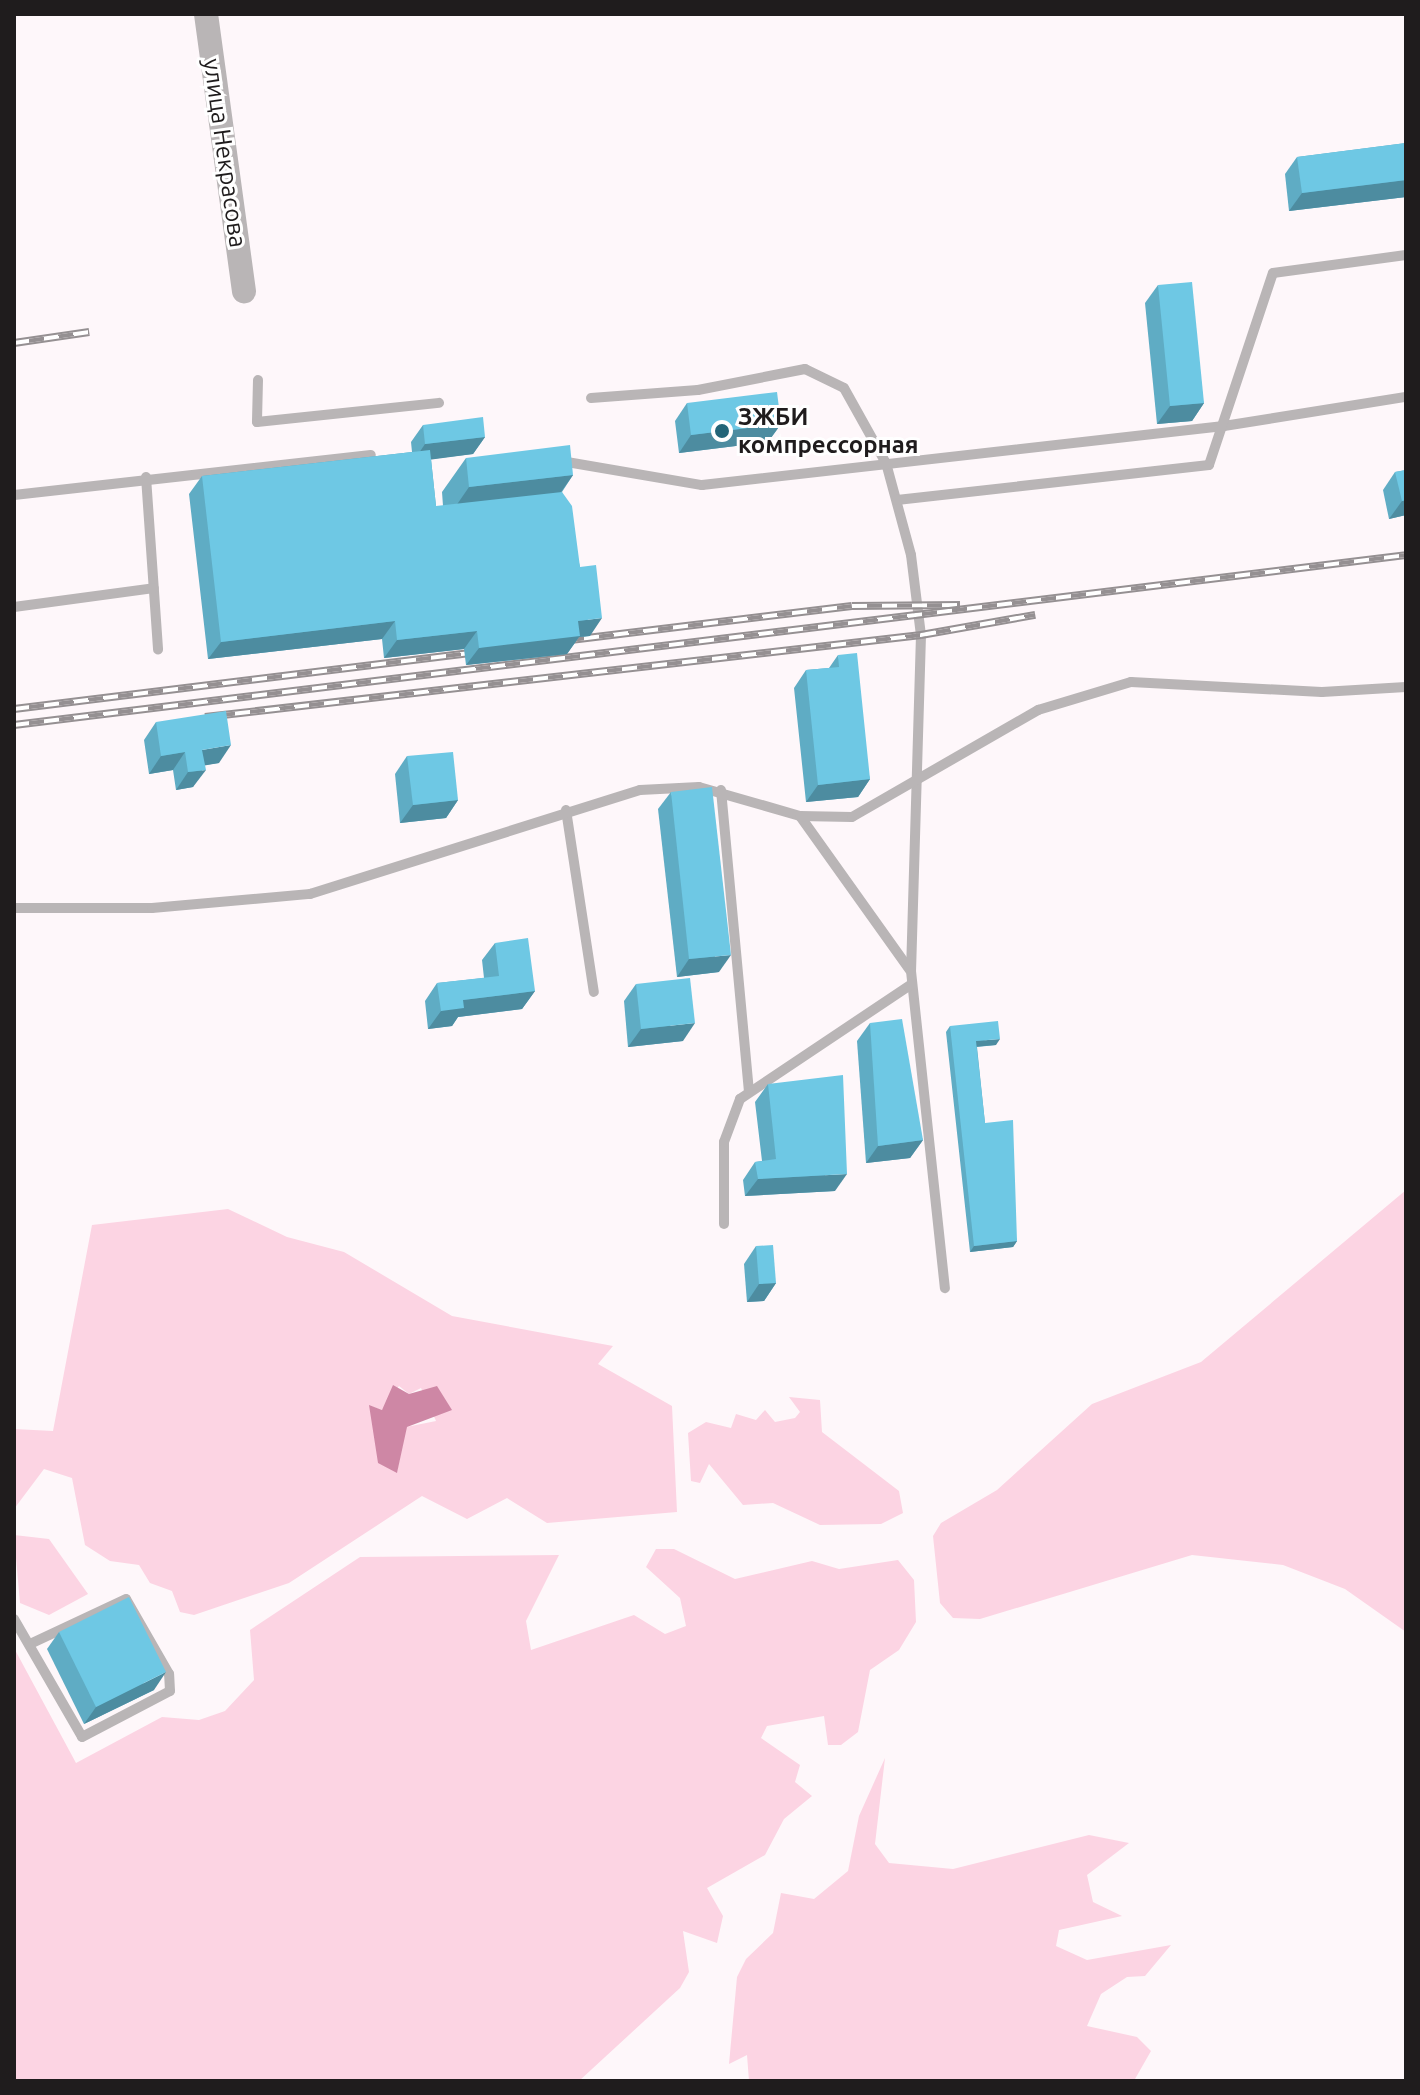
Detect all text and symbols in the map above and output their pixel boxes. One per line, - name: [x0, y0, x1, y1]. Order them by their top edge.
- street label: улица Некрасова: [197, 57, 253, 249]
- place label: ЗЖБИ компрессорная: [738, 403, 919, 459]
- marker: ЗЖБИ компрессорная: [713, 422, 731, 440]

